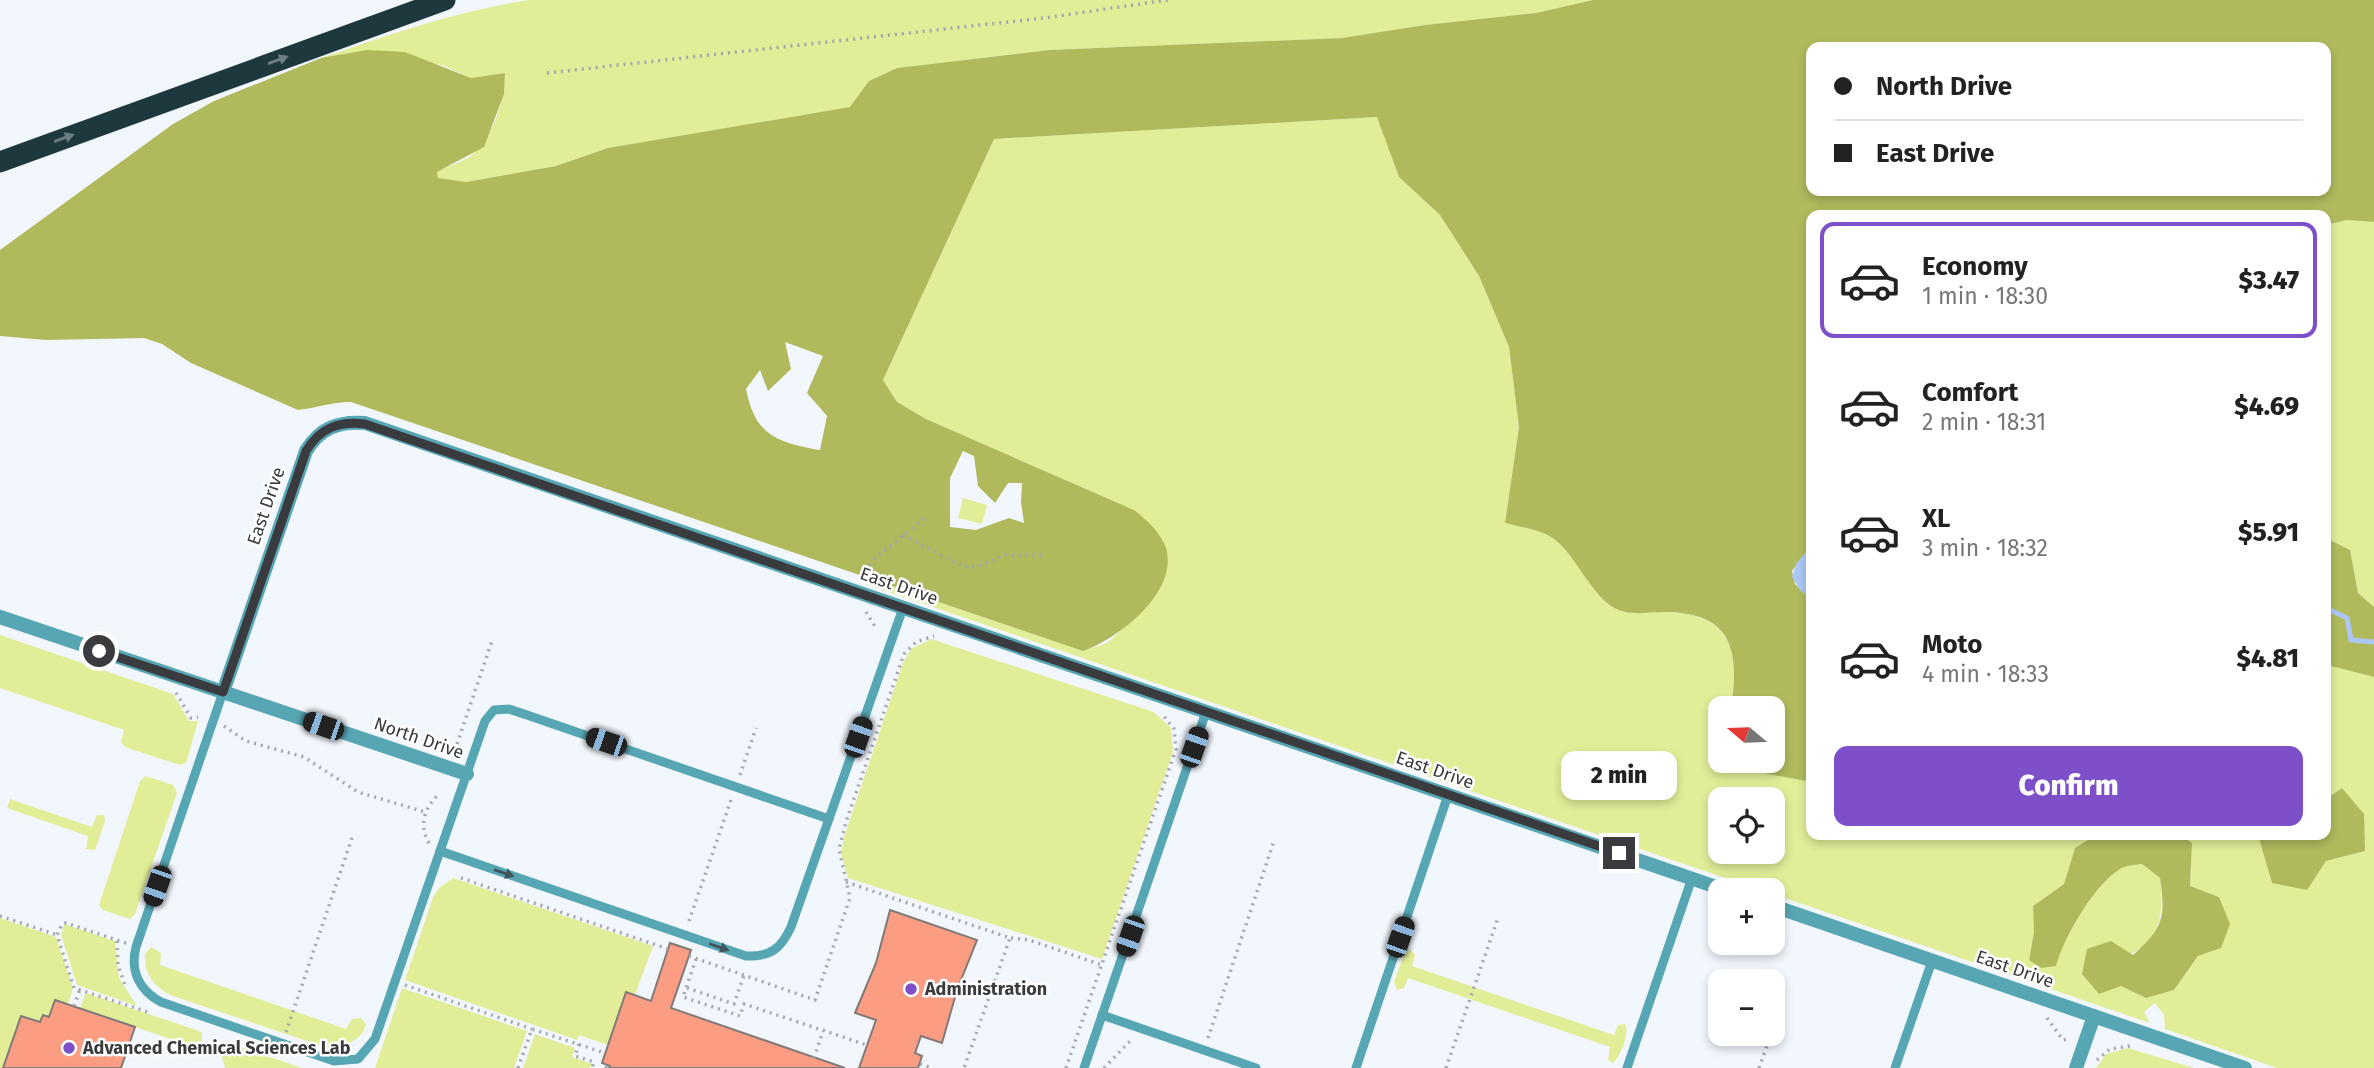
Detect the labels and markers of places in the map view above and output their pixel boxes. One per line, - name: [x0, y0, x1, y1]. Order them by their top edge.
- place label: Administration: [924, 978, 1047, 1000]
- marker: Administration: [903, 981, 919, 997]
- place label: Advanced Chemical Sciences Lab: [82, 1037, 351, 1059]
- marker: Advanced Chemical Sciences Lab: [61, 1040, 77, 1056]

